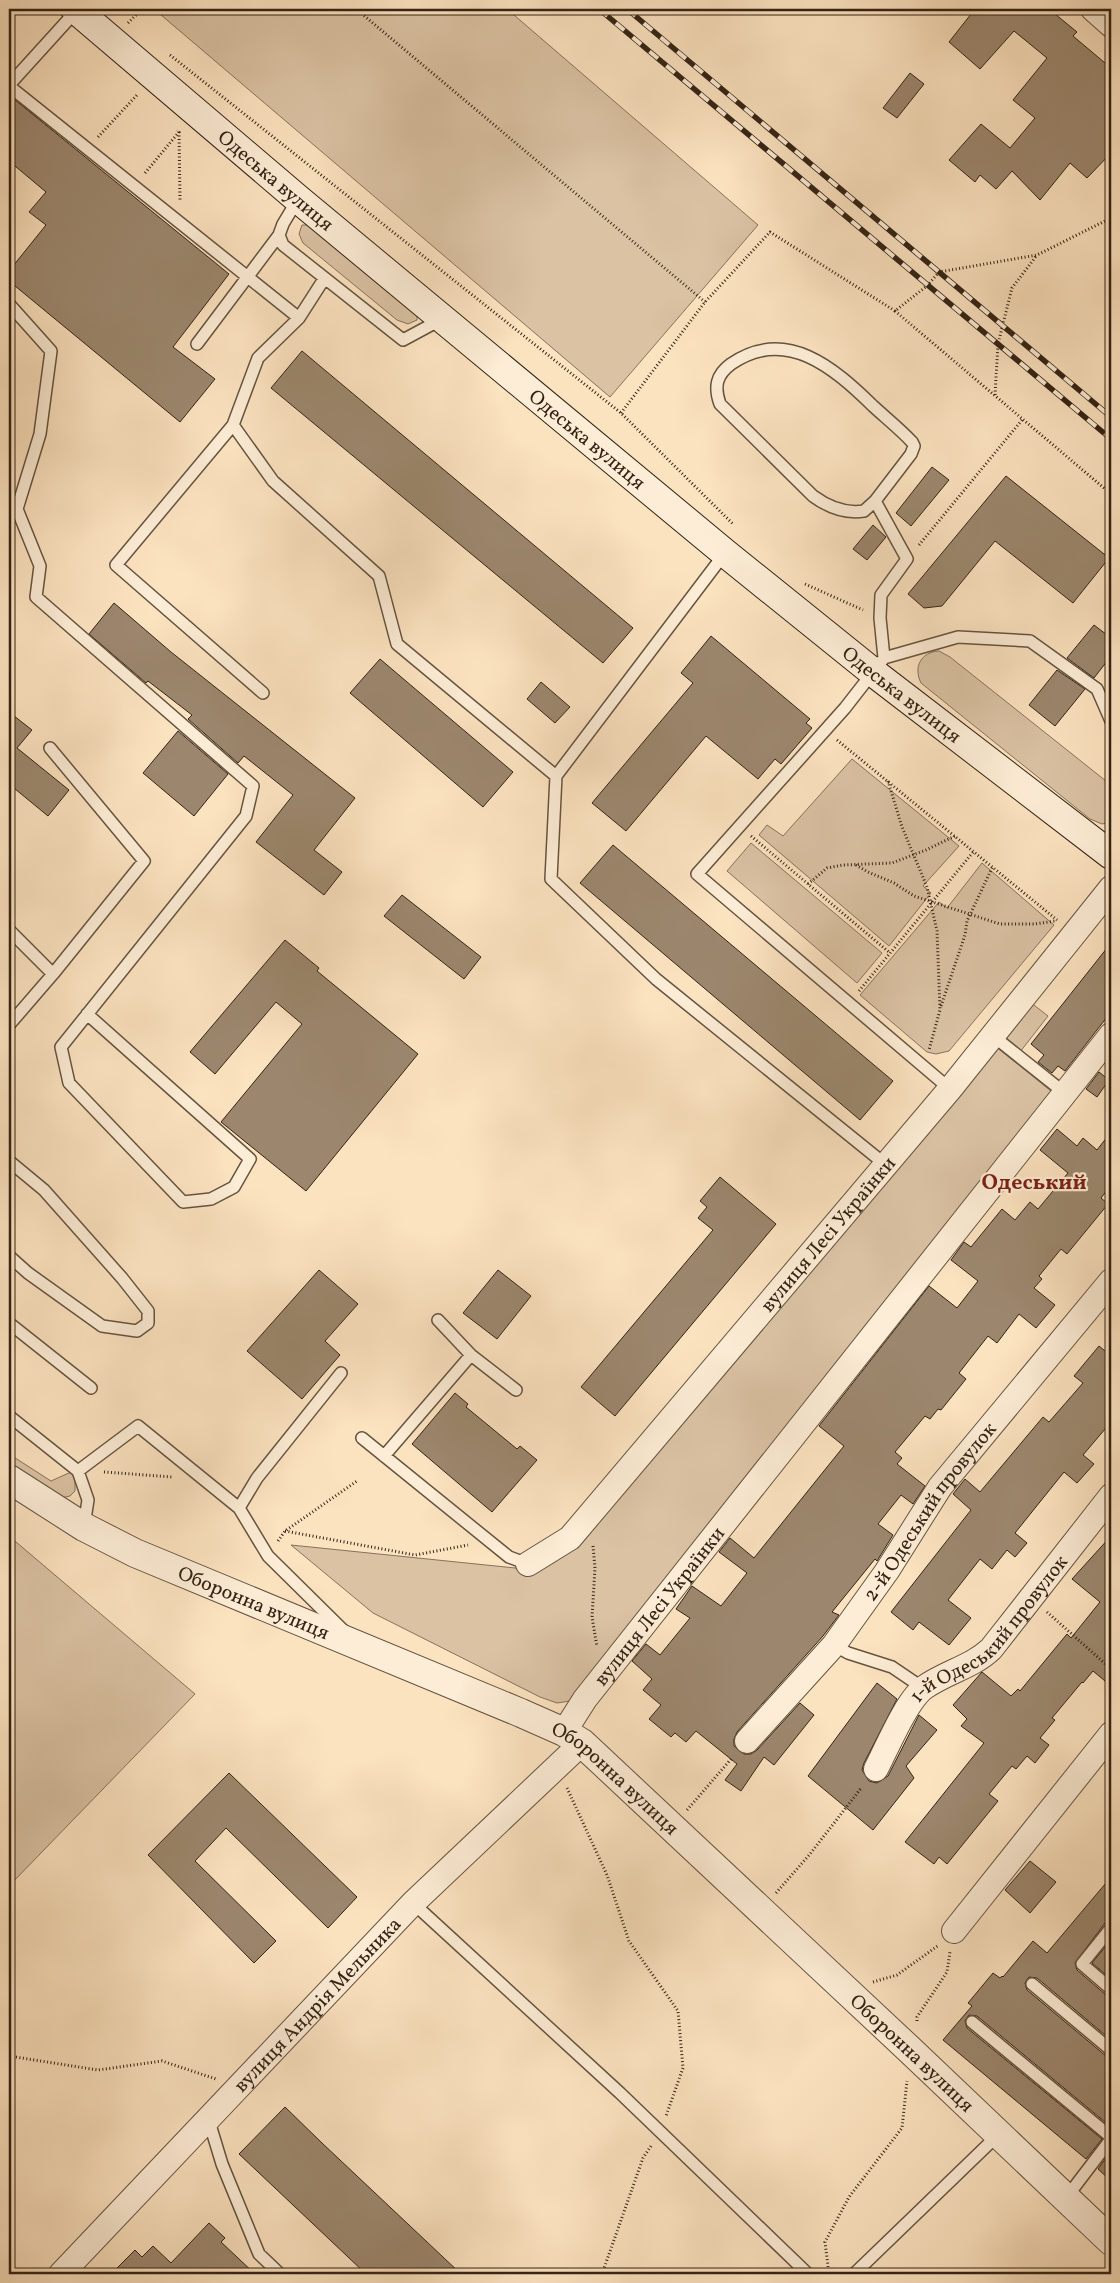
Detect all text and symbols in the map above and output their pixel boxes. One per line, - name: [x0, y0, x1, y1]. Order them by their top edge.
- street label: Одеська вулиця: [211, 124, 339, 239]
- street label: Одеська вулиця: [522, 384, 651, 497]
- street label: Одеська вулиця: [835, 640, 966, 751]
- street label: вулиця Лесі Українки: [755, 1151, 903, 1319]
- district label: Одеський: [981, 1168, 1087, 1199]
- street label: 2-й Одеський провулок: [858, 1417, 1004, 1608]
- street label: вулиця Лесі Українки: [588, 1521, 732, 1693]
- street label: 1-й Одеський провулок: [904, 1550, 1076, 1709]
- street label: Оборонна вулиця: [173, 1560, 333, 1648]
- street label: Оборонна вулиця: [547, 1716, 684, 1843]
- street label: вулиця Андрія Мельника: [228, 1912, 409, 2099]
- street label: Оборонна вулиця: [843, 1988, 979, 2120]

